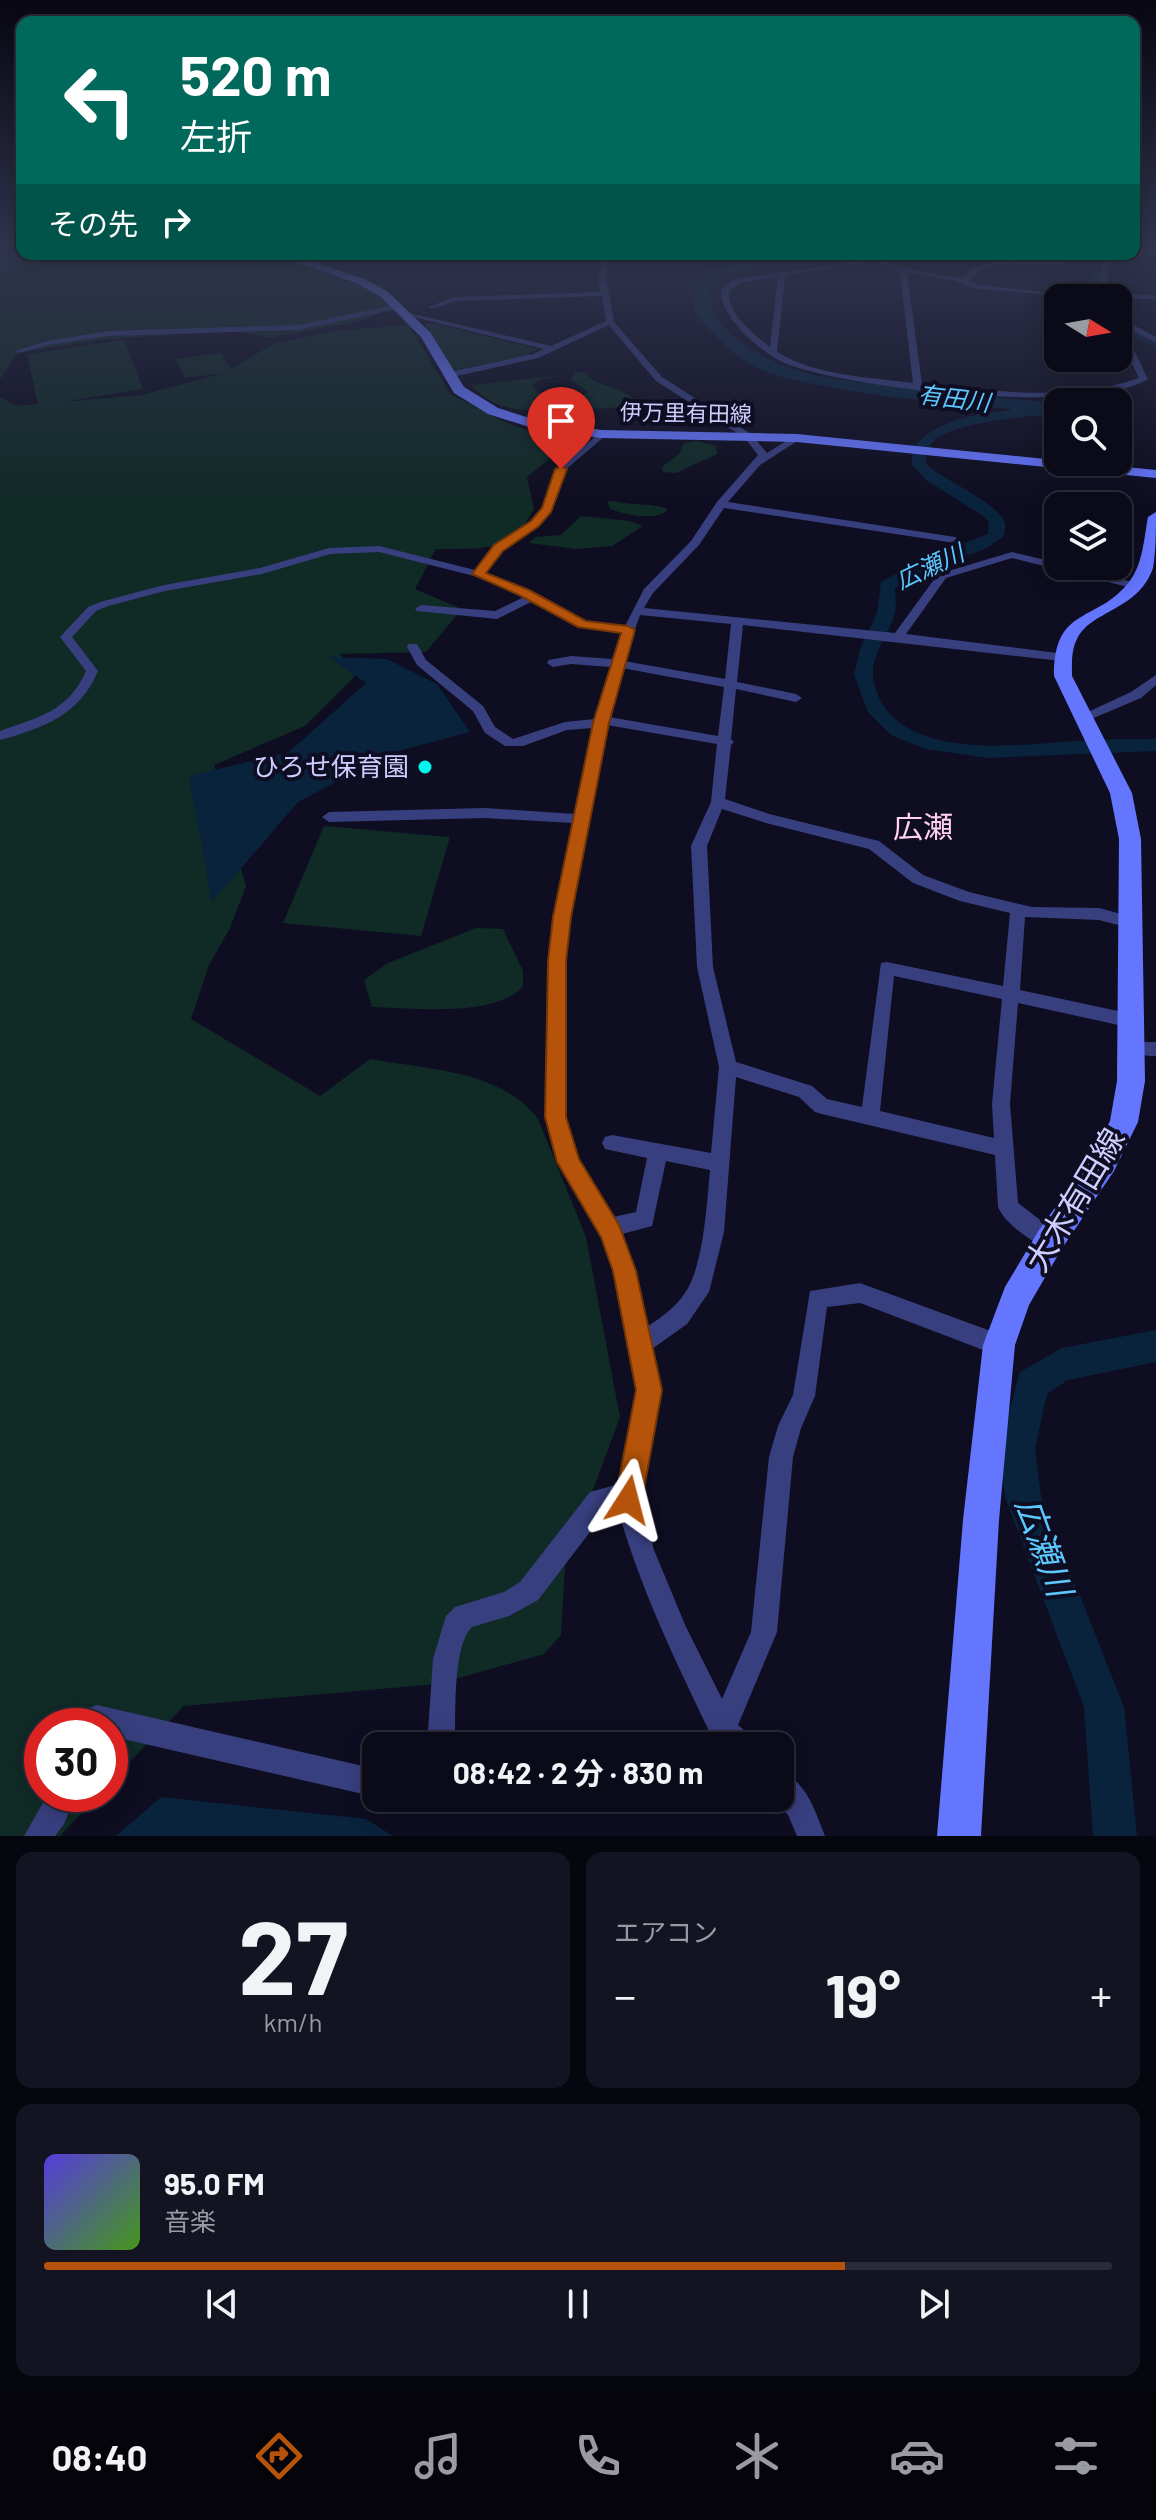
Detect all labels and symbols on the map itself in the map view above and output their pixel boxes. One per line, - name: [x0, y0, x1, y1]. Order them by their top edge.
- north arrow: [1044, 284, 1132, 372]
- water label: 有田川: [917, 379, 995, 417]
- pin: [527, 387, 595, 469]
- street label: 伊万里有田線: [620, 398, 752, 426]
- water label: 広瀬川: [891, 536, 971, 594]
- place label: ひろせ保育園: [253, 750, 409, 781]
- marker: ひろせ保育園: [416, 758, 434, 776]
- district label: 広瀬: [893, 808, 953, 844]
- street label: 大木有田線: [1016, 1121, 1131, 1277]
- position arrow: [586, 1458, 670, 1542]
- water label: 広瀬川: [1009, 1492, 1083, 1604]
- speed limit sign: 30: [24, 1708, 128, 1812]

